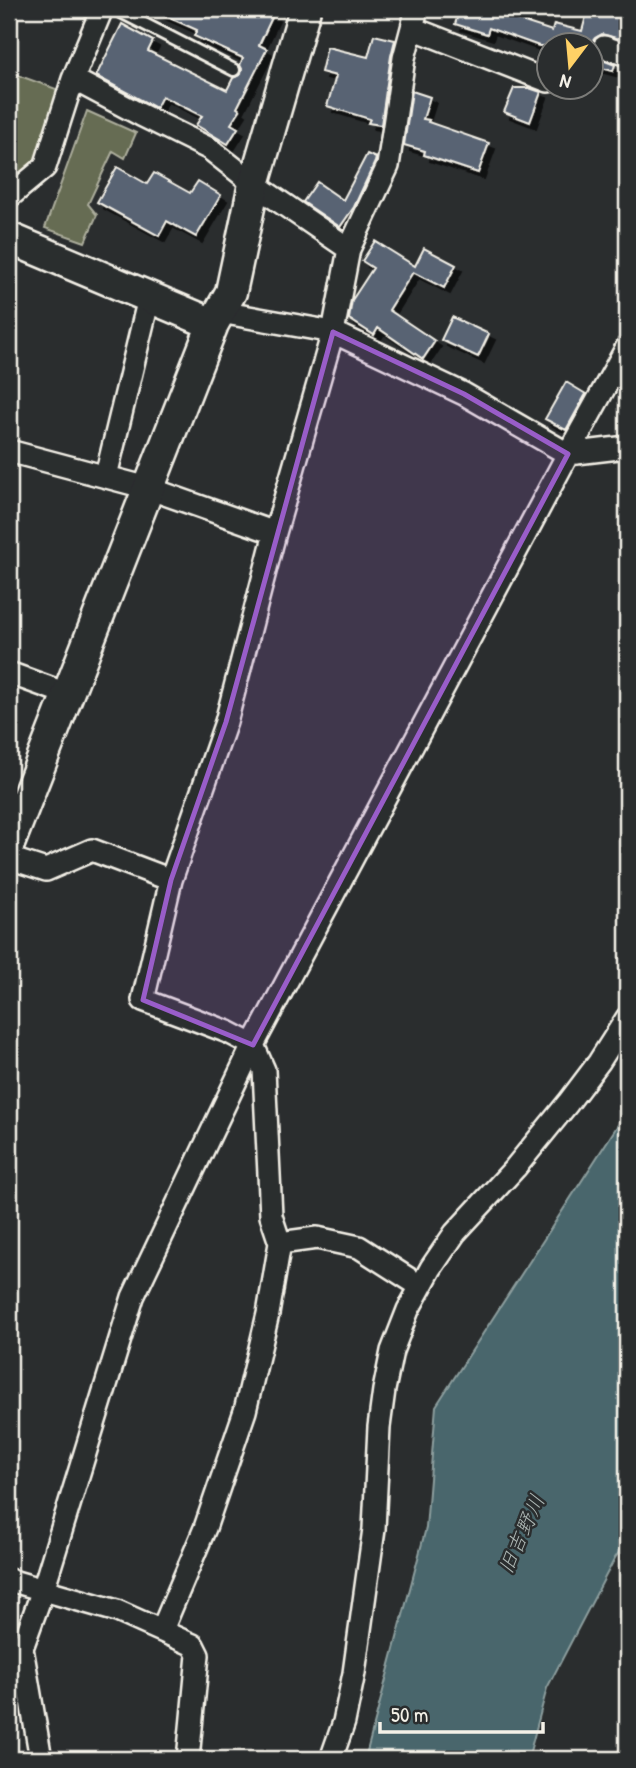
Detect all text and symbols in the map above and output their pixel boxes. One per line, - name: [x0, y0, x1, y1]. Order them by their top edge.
- north arrow: [534, 32, 604, 102]
- text: N: [557, 68, 574, 96]
- water label: 旧吉野川: [491, 1490, 551, 1578]
- scale bar: [380, 1691, 543, 1735]
- text: 50 m: [391, 1700, 428, 1729]

